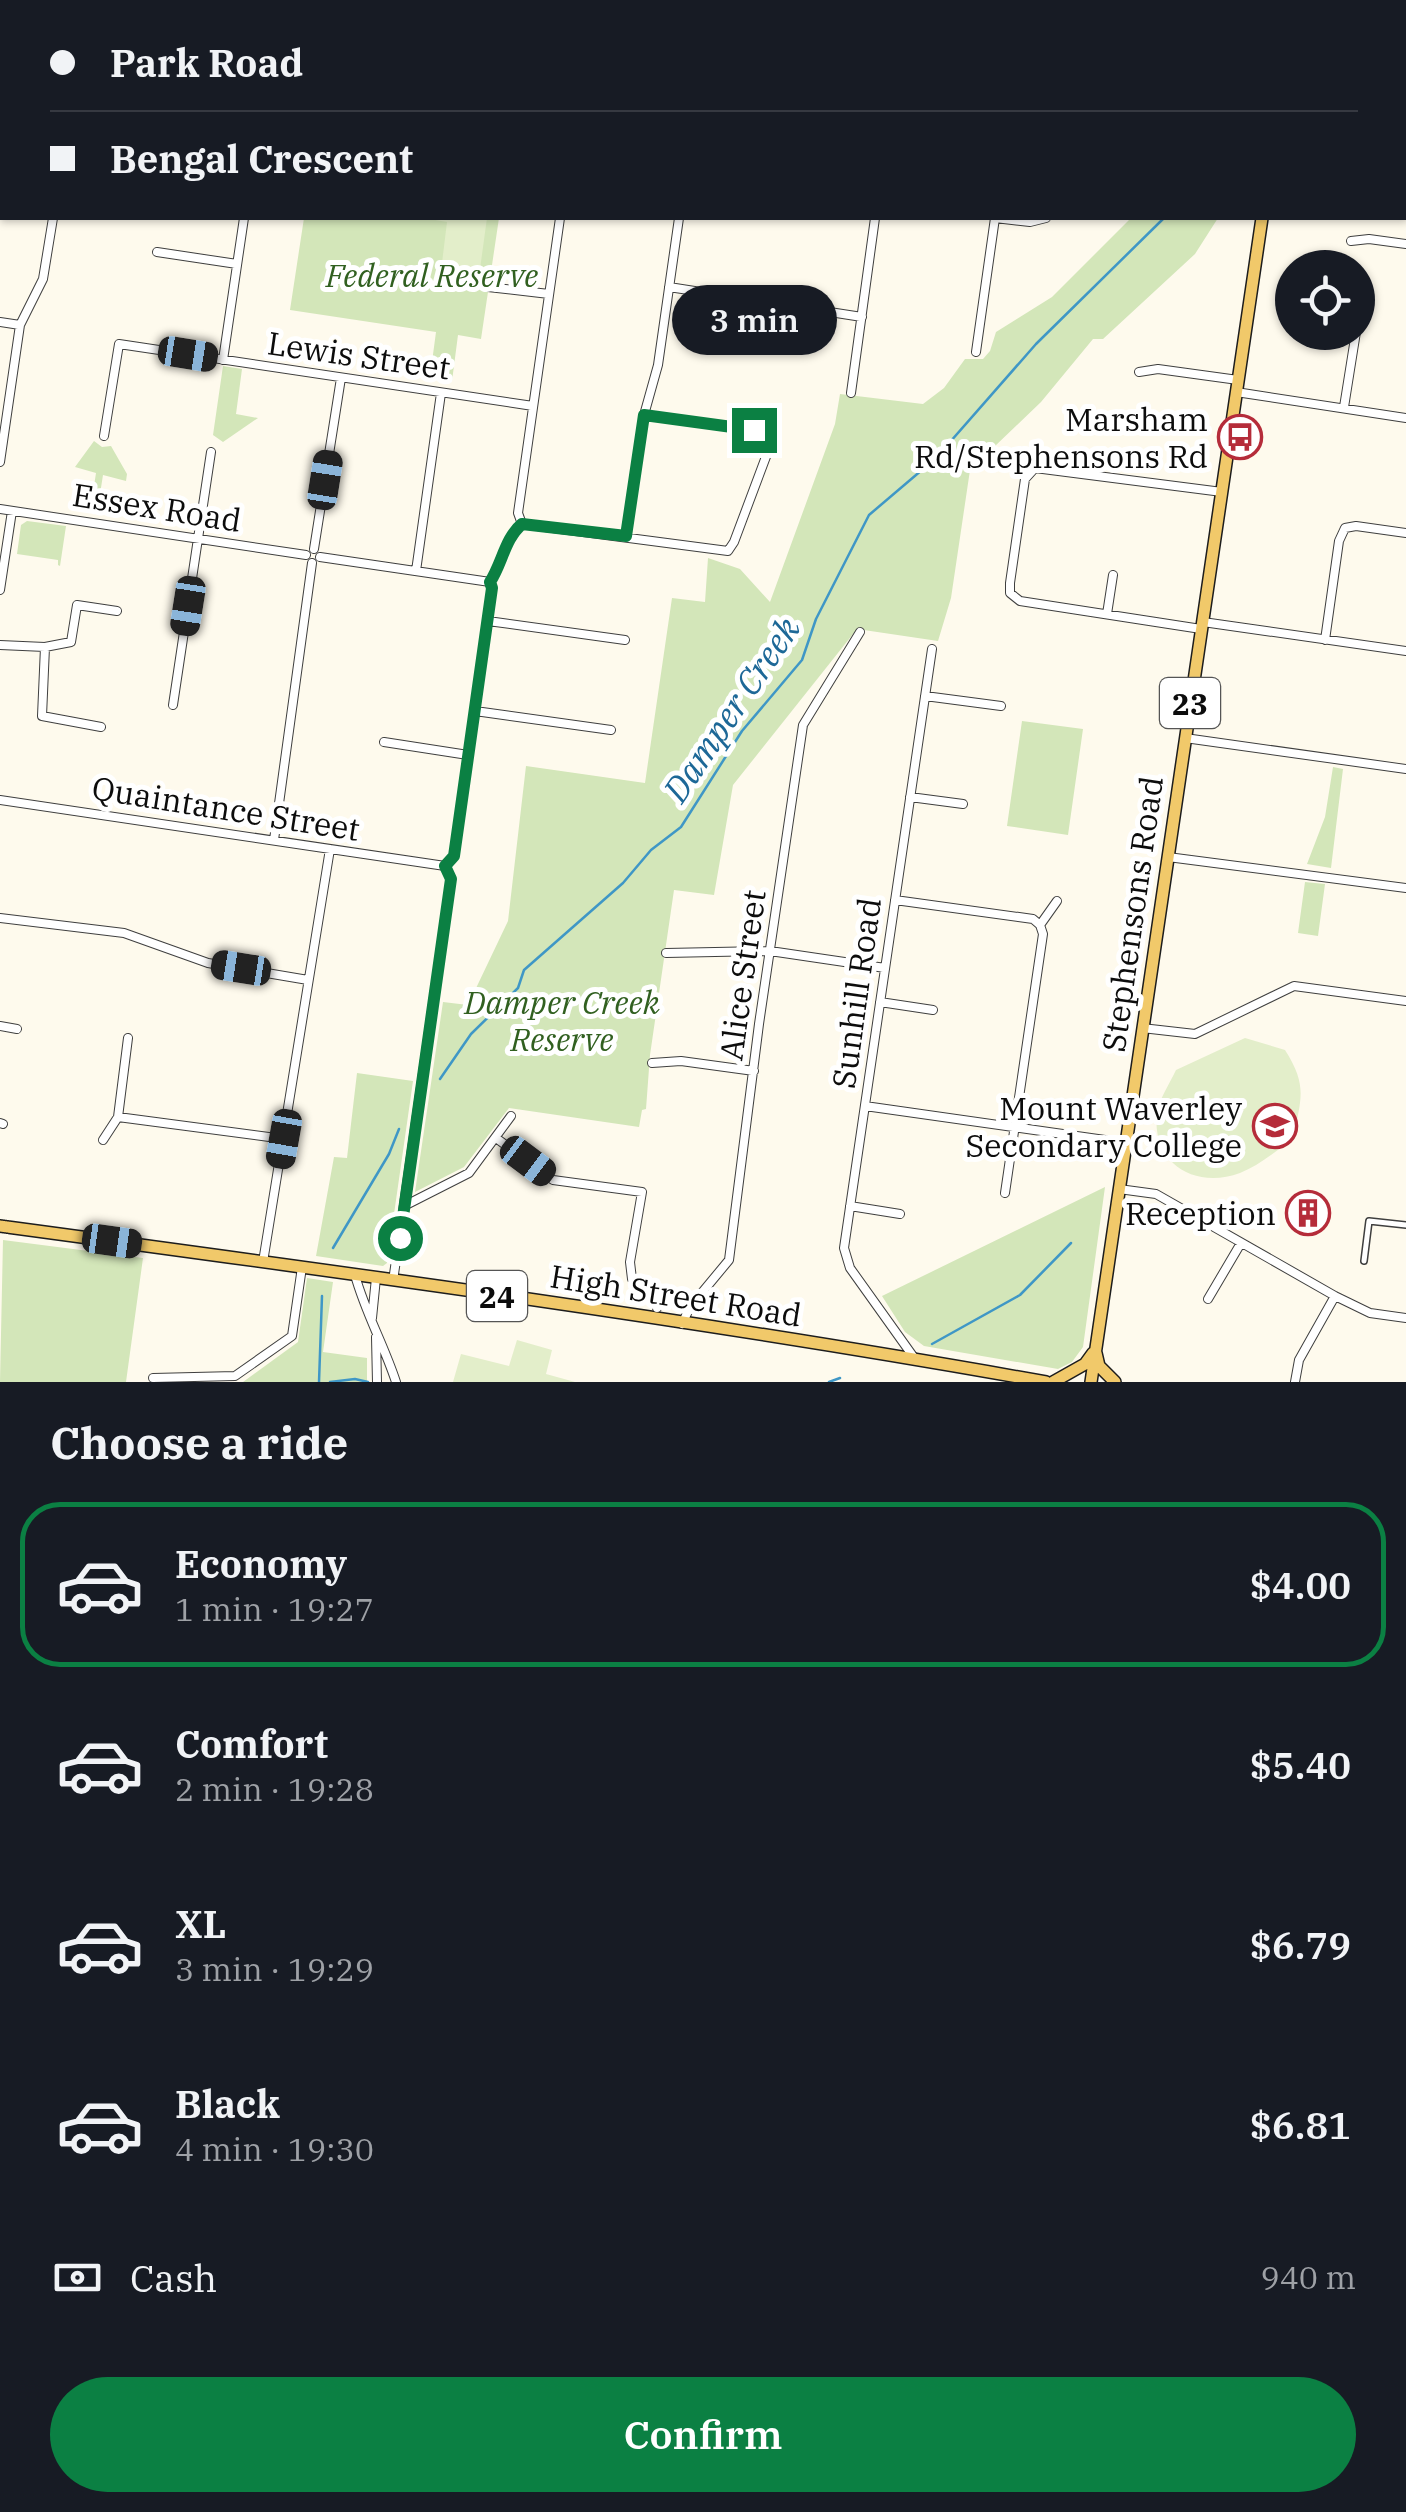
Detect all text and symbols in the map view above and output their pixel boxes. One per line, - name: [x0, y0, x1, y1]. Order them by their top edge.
- text: Park Road: [110, 38, 303, 87]
- text: Bengal Crescent: [110, 134, 413, 183]
- map controls: [1275, 250, 1375, 350]
- button: locate: [1275, 250, 1375, 350]
- park label: Federal Reserve: [325, 254, 538, 296]
- callout: 3 min: [672, 285, 836, 355]
- text: 3 min: [710, 299, 799, 341]
- street label: Lewis Street: [265, 321, 453, 389]
- car: [156, 334, 220, 374]
- place label: Marsham Rd/Stephensons Rd: [914, 398, 1208, 477]
- route end: [732, 408, 777, 453]
- bus stop icon: Marsham Rd/Stephensons Rd: [1217, 414, 1263, 460]
- car: [305, 448, 345, 512]
- street label: Essex Road: [70, 473, 244, 541]
- car: [168, 574, 208, 638]
- water label: Damper Creek: [652, 607, 810, 811]
- road number: 23: [1160, 678, 1220, 728]
- street label: Quaintance Street: [89, 766, 363, 850]
- street label: Stephensons Road: [1092, 773, 1172, 1055]
- street label: Alice Street: [709, 887, 775, 1063]
- street label: Sunhill Road: [822, 895, 890, 1091]
- car: [209, 948, 273, 988]
- park label: Damper Creek Reserve: [463, 981, 660, 1060]
- place label: Mount Waverley Secondary College: [966, 1087, 1243, 1166]
- school or university icon: Mount Waverley Secondary College: [1252, 1103, 1298, 1149]
- car: [264, 1107, 304, 1171]
- car: [495, 1131, 561, 1191]
- building icon: Reception: [1285, 1190, 1331, 1236]
- place label: Reception: [1125, 1192, 1276, 1234]
- route start: [378, 1216, 423, 1261]
- car: [80, 1222, 144, 1260]
- street label: High Street Road: [547, 1254, 805, 1336]
- road number: 24: [467, 1271, 527, 1321]
- text: Choose a ride: [50, 1413, 348, 1471]
- text: Economy: [175, 1539, 347, 1588]
- icon: car: [55, 1540, 145, 1630]
- text: $4.00: [1249, 1560, 1351, 1609]
- text: 1 min · 19:27: [175, 1588, 374, 1630]
- text: Comfort: [175, 1719, 328, 1768]
- icon: car: [55, 1720, 145, 1810]
- text: $5.40: [1249, 1740, 1351, 1789]
- text: 2 min · 19:28: [175, 1768, 374, 1810]
- text: XL: [175, 1899, 226, 1948]
- icon: car: [55, 1900, 145, 1990]
- text: $6.79: [1249, 1920, 1351, 1969]
- text: 3 min · 19:29: [175, 1948, 374, 1990]
- text: Black: [175, 2079, 280, 2128]
- icon: car: [55, 2080, 145, 2170]
- text: $6.81: [1249, 2100, 1351, 2149]
- text: 4 min · 19:30: [175, 2128, 374, 2170]
- icon: cash: [50, 2250, 105, 2305]
- text: Cash: [130, 2253, 217, 2302]
- text: 940 m: [1260, 2256, 1356, 2298]
- button: Confirm: [50, 2377, 1356, 2492]

